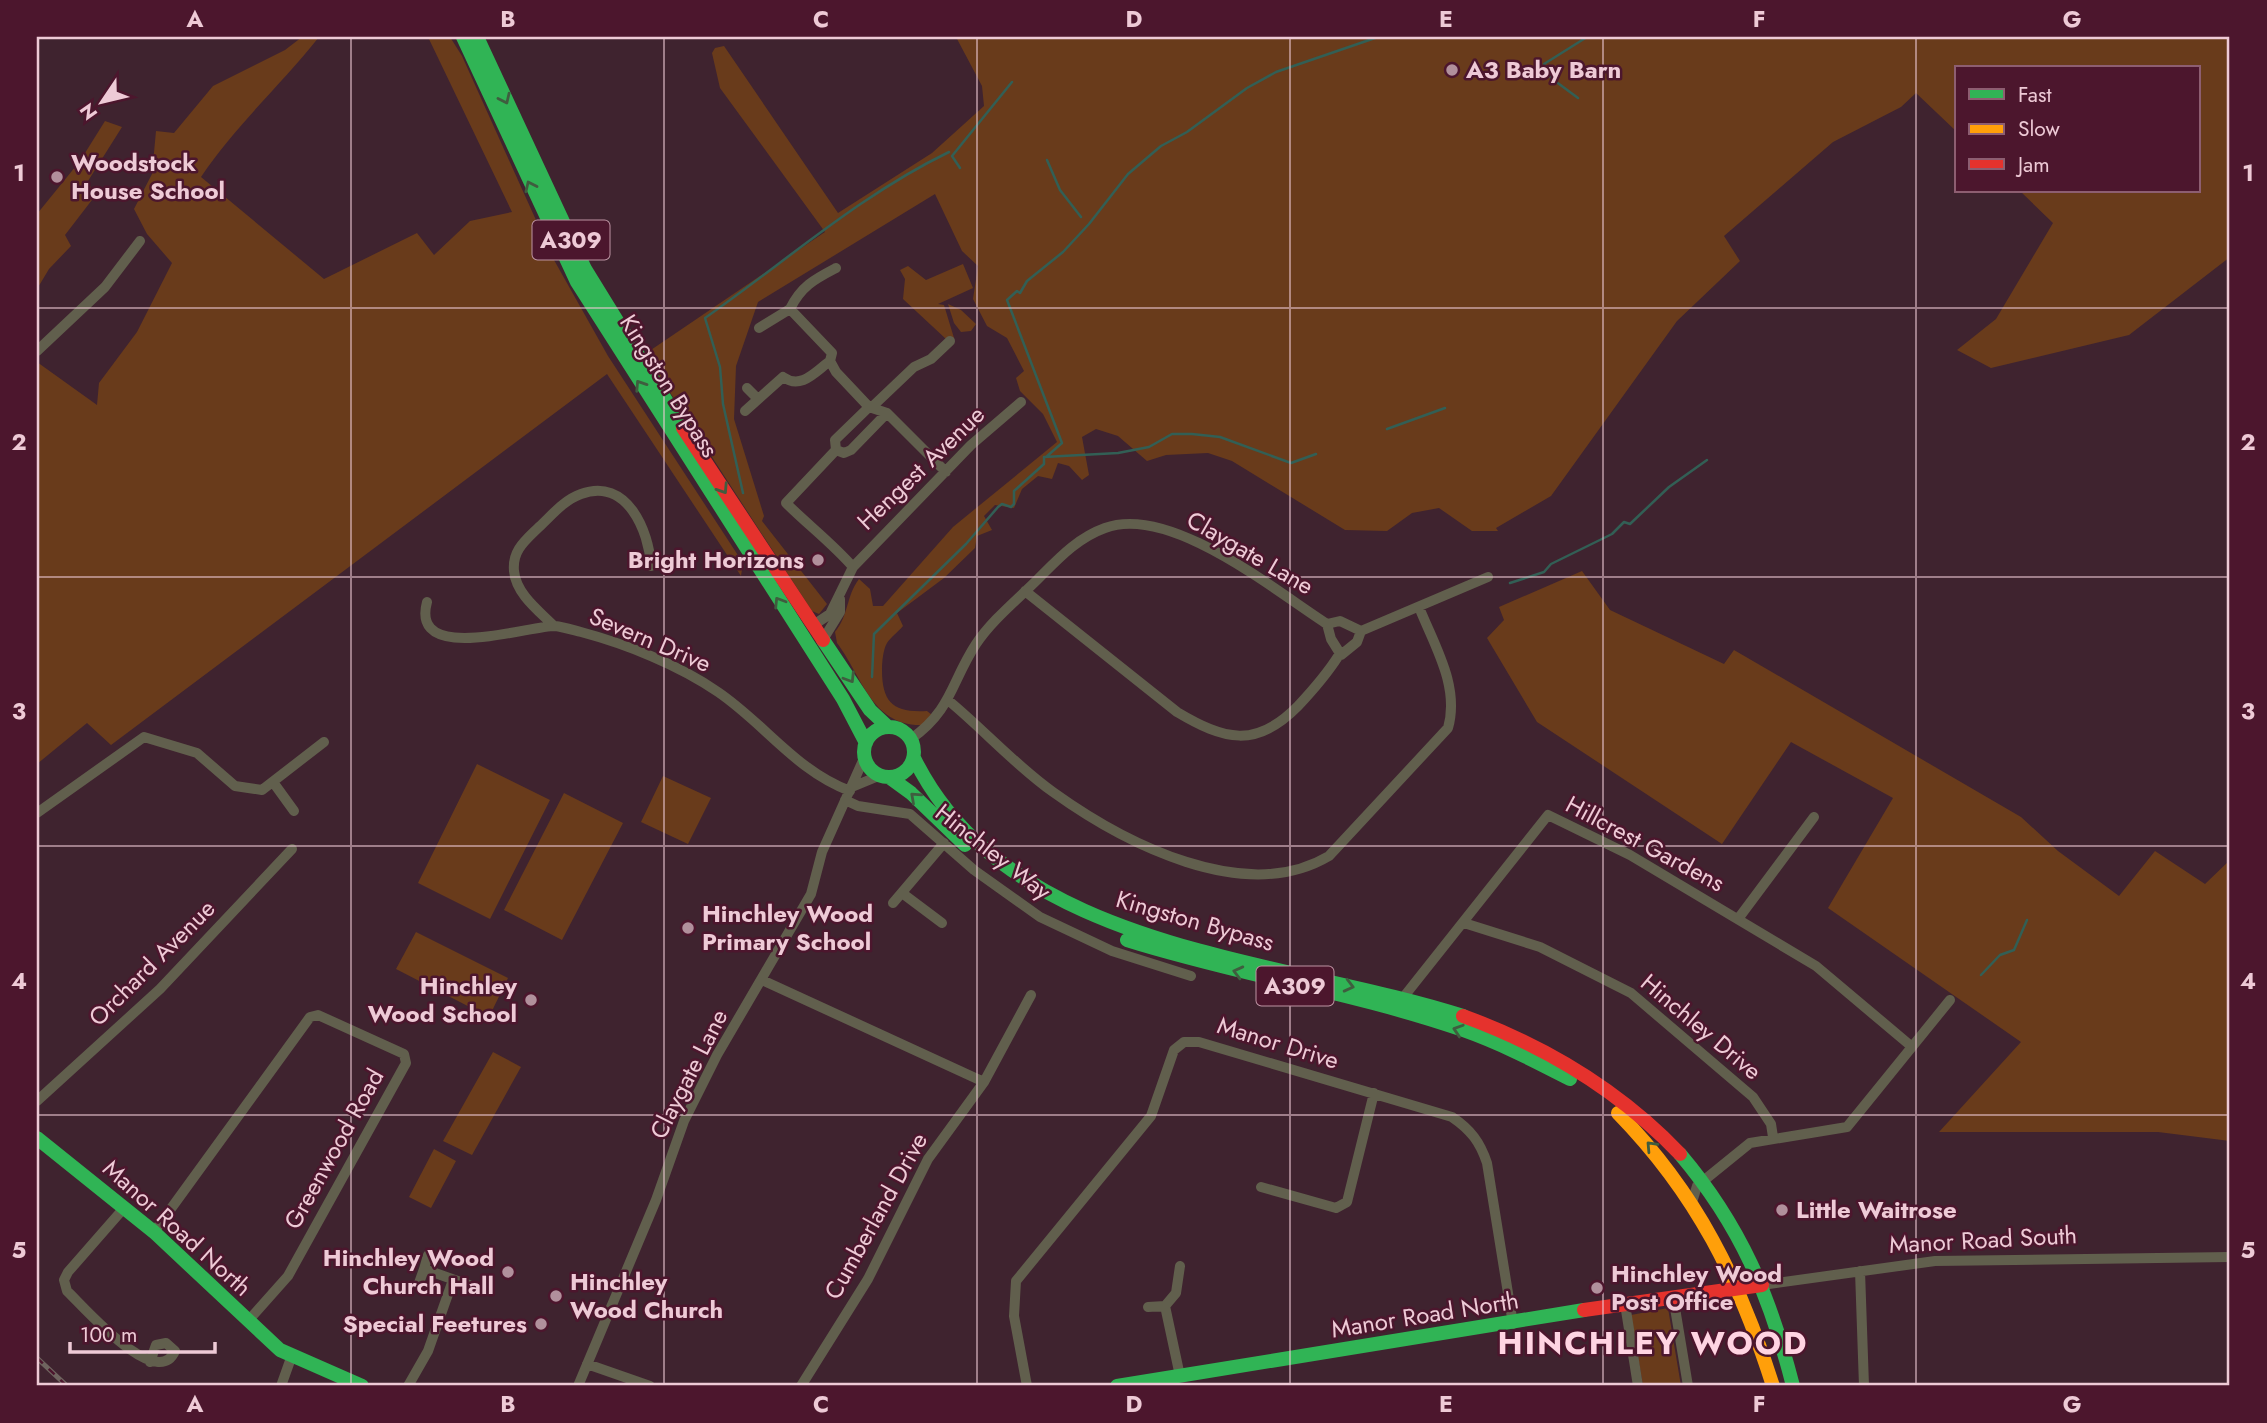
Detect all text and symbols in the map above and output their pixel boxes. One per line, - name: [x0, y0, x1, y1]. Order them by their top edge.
- text: A: [186, 2, 204, 36]
- text: B: [500, 2, 516, 36]
- text: C: [813, 2, 829, 36]
- text: D: [1126, 2, 1143, 36]
- text: E: [1439, 2, 1453, 36]
- text: F: [1753, 2, 1765, 36]
- text: G: [2063, 2, 2081, 36]
- place label: A3 Baby Barn: [1465, 52, 1621, 87]
- marker: A3 Baby Barn: [1444, 62, 1460, 78]
- north arrow: [66, 66, 136, 136]
- legend: [1955, 66, 2200, 192]
- text: Fast: [2018, 80, 2051, 110]
- one-way arrow: [497, 92, 511, 104]
- text: N: [73, 98, 104, 125]
- text: Slow: [2018, 114, 2060, 144]
- place label: Woodstock House School: [71, 145, 225, 208]
- text: Jam: [2015, 150, 2050, 180]
- text: 1: [13, 156, 25, 190]
- text: 1: [2242, 156, 2254, 190]
- marker: Woodstock House School: [49, 169, 65, 185]
- one-way arrow: [525, 181, 539, 193]
- road number: A309: [532, 220, 610, 260]
- street label: Kingston Bypass: [611, 307, 727, 464]
- one-way arrow: [636, 379, 649, 392]
- street label: Hengest Avenue: [849, 398, 992, 538]
- text: 2: [11, 425, 27, 459]
- text: 2: [2240, 425, 2256, 459]
- one-way arrow: [715, 481, 727, 494]
- street label: Claygate Lane: [1180, 502, 1320, 603]
- place label: Bright Horizons: [628, 542, 804, 577]
- marker: Bright Horizons: [810, 552, 826, 568]
- one-way arrow: [775, 596, 788, 609]
- street label: Severn Drive: [584, 598, 716, 681]
- one-way arrow: [842, 670, 855, 683]
- text: 3: [12, 694, 26, 728]
- text: 3: [2241, 694, 2255, 728]
- street label: Hillcrest Gardens: [1560, 787, 1731, 900]
- one-way arrow: [910, 793, 923, 805]
- street label: Hinchley Way: [928, 795, 1059, 908]
- street label: Kingston Bypass: [1112, 881, 1278, 960]
- street label: Orchard Avenue: [80, 891, 223, 1034]
- place label: Hinchley Wood Primary School: [702, 896, 873, 959]
- marker: Hinchley Wood Primary School: [680, 920, 696, 936]
- text: 4: [11, 964, 27, 998]
- text: 4: [2240, 964, 2256, 998]
- street label: Hinchley Drive: [1633, 965, 1770, 1088]
- one-way arrow: [1232, 966, 1244, 980]
- road number: A309: [1256, 967, 1334, 1006]
- place label: Hinchley Wood School: [368, 968, 517, 1031]
- one-way arrow: [1343, 978, 1355, 992]
- marker: Hinchley Wood School: [523, 992, 539, 1008]
- street label: Claygate Lane: [641, 1003, 736, 1145]
- street label: Manor Drive: [1213, 1007, 1343, 1078]
- one-way arrow: [1453, 1023, 1465, 1038]
- street label: Greenwood Road: [275, 1062, 392, 1235]
- street label: Cumberland Drive: [815, 1126, 936, 1306]
- one-way arrow: [1646, 1141, 1659, 1154]
- street label: Manor Road North: [95, 1151, 259, 1304]
- place label: Little Waitrose: [1796, 1192, 1957, 1227]
- marker: Little Waitrose: [1774, 1202, 1790, 1218]
- street label: Manor Road South: [1888, 1217, 2078, 1262]
- text: 5: [12, 1233, 26, 1267]
- text: 5: [2241, 1233, 2255, 1267]
- place label: Hinchley Wood Church Hall: [323, 1240, 494, 1303]
- place label: Hinchley Wood Post Office: [1611, 1256, 1782, 1319]
- marker: Hinchley Wood Church Hall: [500, 1264, 516, 1280]
- place label: Hinchley Wood Church: [570, 1264, 723, 1327]
- marker: Hinchley Wood Post Office: [1589, 1280, 1605, 1296]
- street label: Manor Road North: [1329, 1282, 1521, 1347]
- marker: Hinchley Wood Church: [548, 1288, 564, 1304]
- place label: Special Feetures: [343, 1306, 527, 1341]
- scale bar: [70, 1311, 215, 1355]
- marker: Special Feetures: [533, 1316, 549, 1332]
- text: 100 m: [80, 1320, 137, 1350]
- district label: HINCHLEY WOOD: [1498, 1320, 1808, 1366]
- text: A: [186, 1387, 204, 1421]
- text: B: [500, 1387, 516, 1421]
- text: C: [813, 1387, 829, 1421]
- text: D: [1126, 1387, 1143, 1421]
- text: E: [1439, 1387, 1453, 1421]
- text: F: [1753, 1387, 1765, 1421]
- text: G: [2063, 1387, 2081, 1421]

